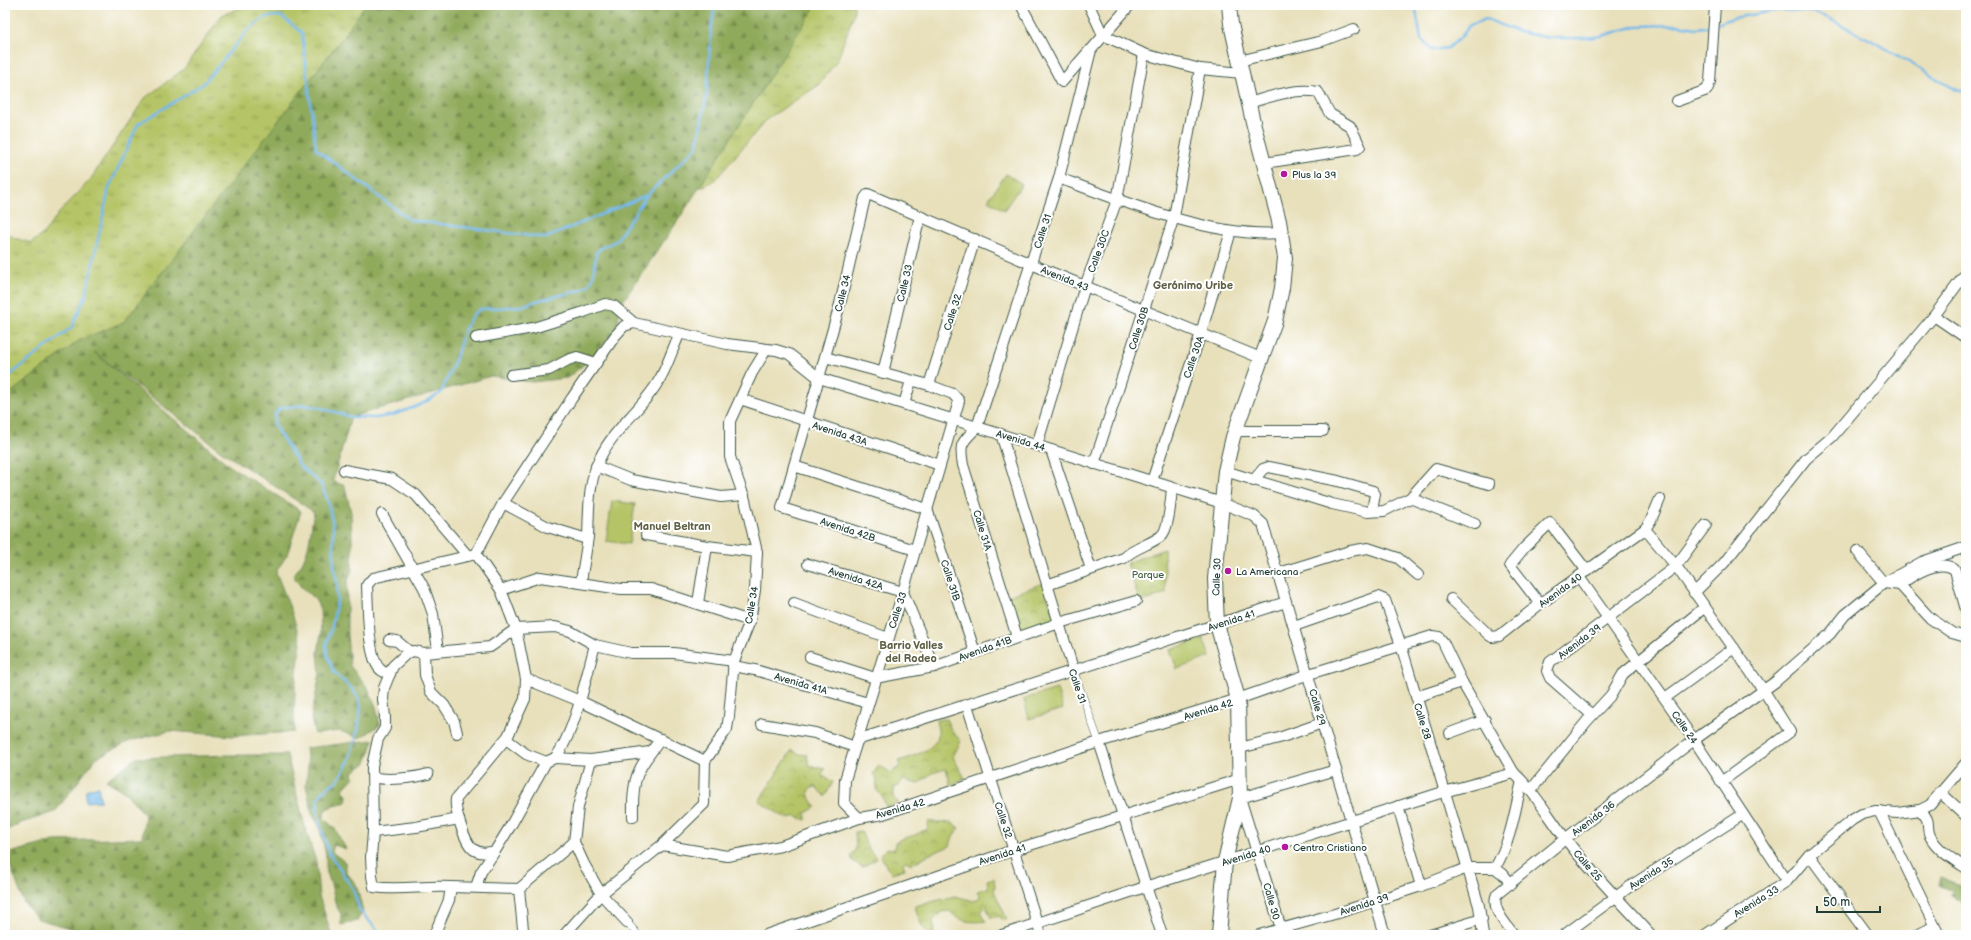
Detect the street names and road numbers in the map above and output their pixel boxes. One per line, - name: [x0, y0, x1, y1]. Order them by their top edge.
- street label: Calle 31: [1032, 212, 1054, 250]
- street label: Calle 30C: [1086, 228, 1112, 275]
- street label: Calle 33: [895, 263, 915, 303]
- street label: Avenida 43: [1039, 264, 1090, 294]
- street label: Calle 34: [833, 273, 853, 313]
- street label: Calle 32: [941, 292, 965, 332]
- street label: Calle 30B: [1126, 305, 1152, 351]
- street label: Calle 30A: [1181, 334, 1207, 380]
- street label: Avenida 43A: [811, 419, 869, 449]
- street label: Avenida 44: [995, 428, 1047, 454]
- street label: Calle 31A: [970, 508, 994, 553]
- street label: Avenida 42B: [819, 515, 877, 545]
- street label: Calle 31B: [938, 558, 962, 603]
- street label: Calle 30: [1210, 558, 1224, 596]
- street label: Avenida 42A: [827, 565, 885, 593]
- street label: Avenida 40: [1537, 571, 1585, 611]
- street label: Calle 34: [743, 585, 761, 625]
- street label: Calle 33: [886, 590, 910, 630]
- street label: Avenida 41: [1206, 608, 1256, 634]
- street label: Avenida 39: [1556, 622, 1604, 662]
- street label: Avenida 41B: [957, 634, 1014, 664]
- street label: Calle 31: [1066, 667, 1089, 705]
- street label: Avenida 41A: [773, 671, 829, 698]
- street label: Calle 29: [1306, 688, 1328, 727]
- street label: Avenida 42: [1182, 697, 1234, 723]
- street label: Calle 28: [1411, 702, 1433, 741]
- street label: Calle 24: [1668, 709, 1700, 746]
- street label: Avenida 42: [874, 796, 926, 822]
- street label: Avenida 36: [1570, 799, 1618, 839]
- street label: Calle 32: [991, 800, 1015, 840]
- street label: Avenida 41: [977, 842, 1027, 868]
- street label: Avenida 40: [1220, 843, 1272, 869]
- street label: Calle 25: [1570, 848, 1604, 884]
- street label: Avenida 35: [1627, 855, 1676, 893]
- street label: Calle 30: [1260, 881, 1282, 921]
- street label: Avenida 33: [1732, 883, 1781, 920]
- street label: Avenida 39: [1338, 891, 1390, 918]

